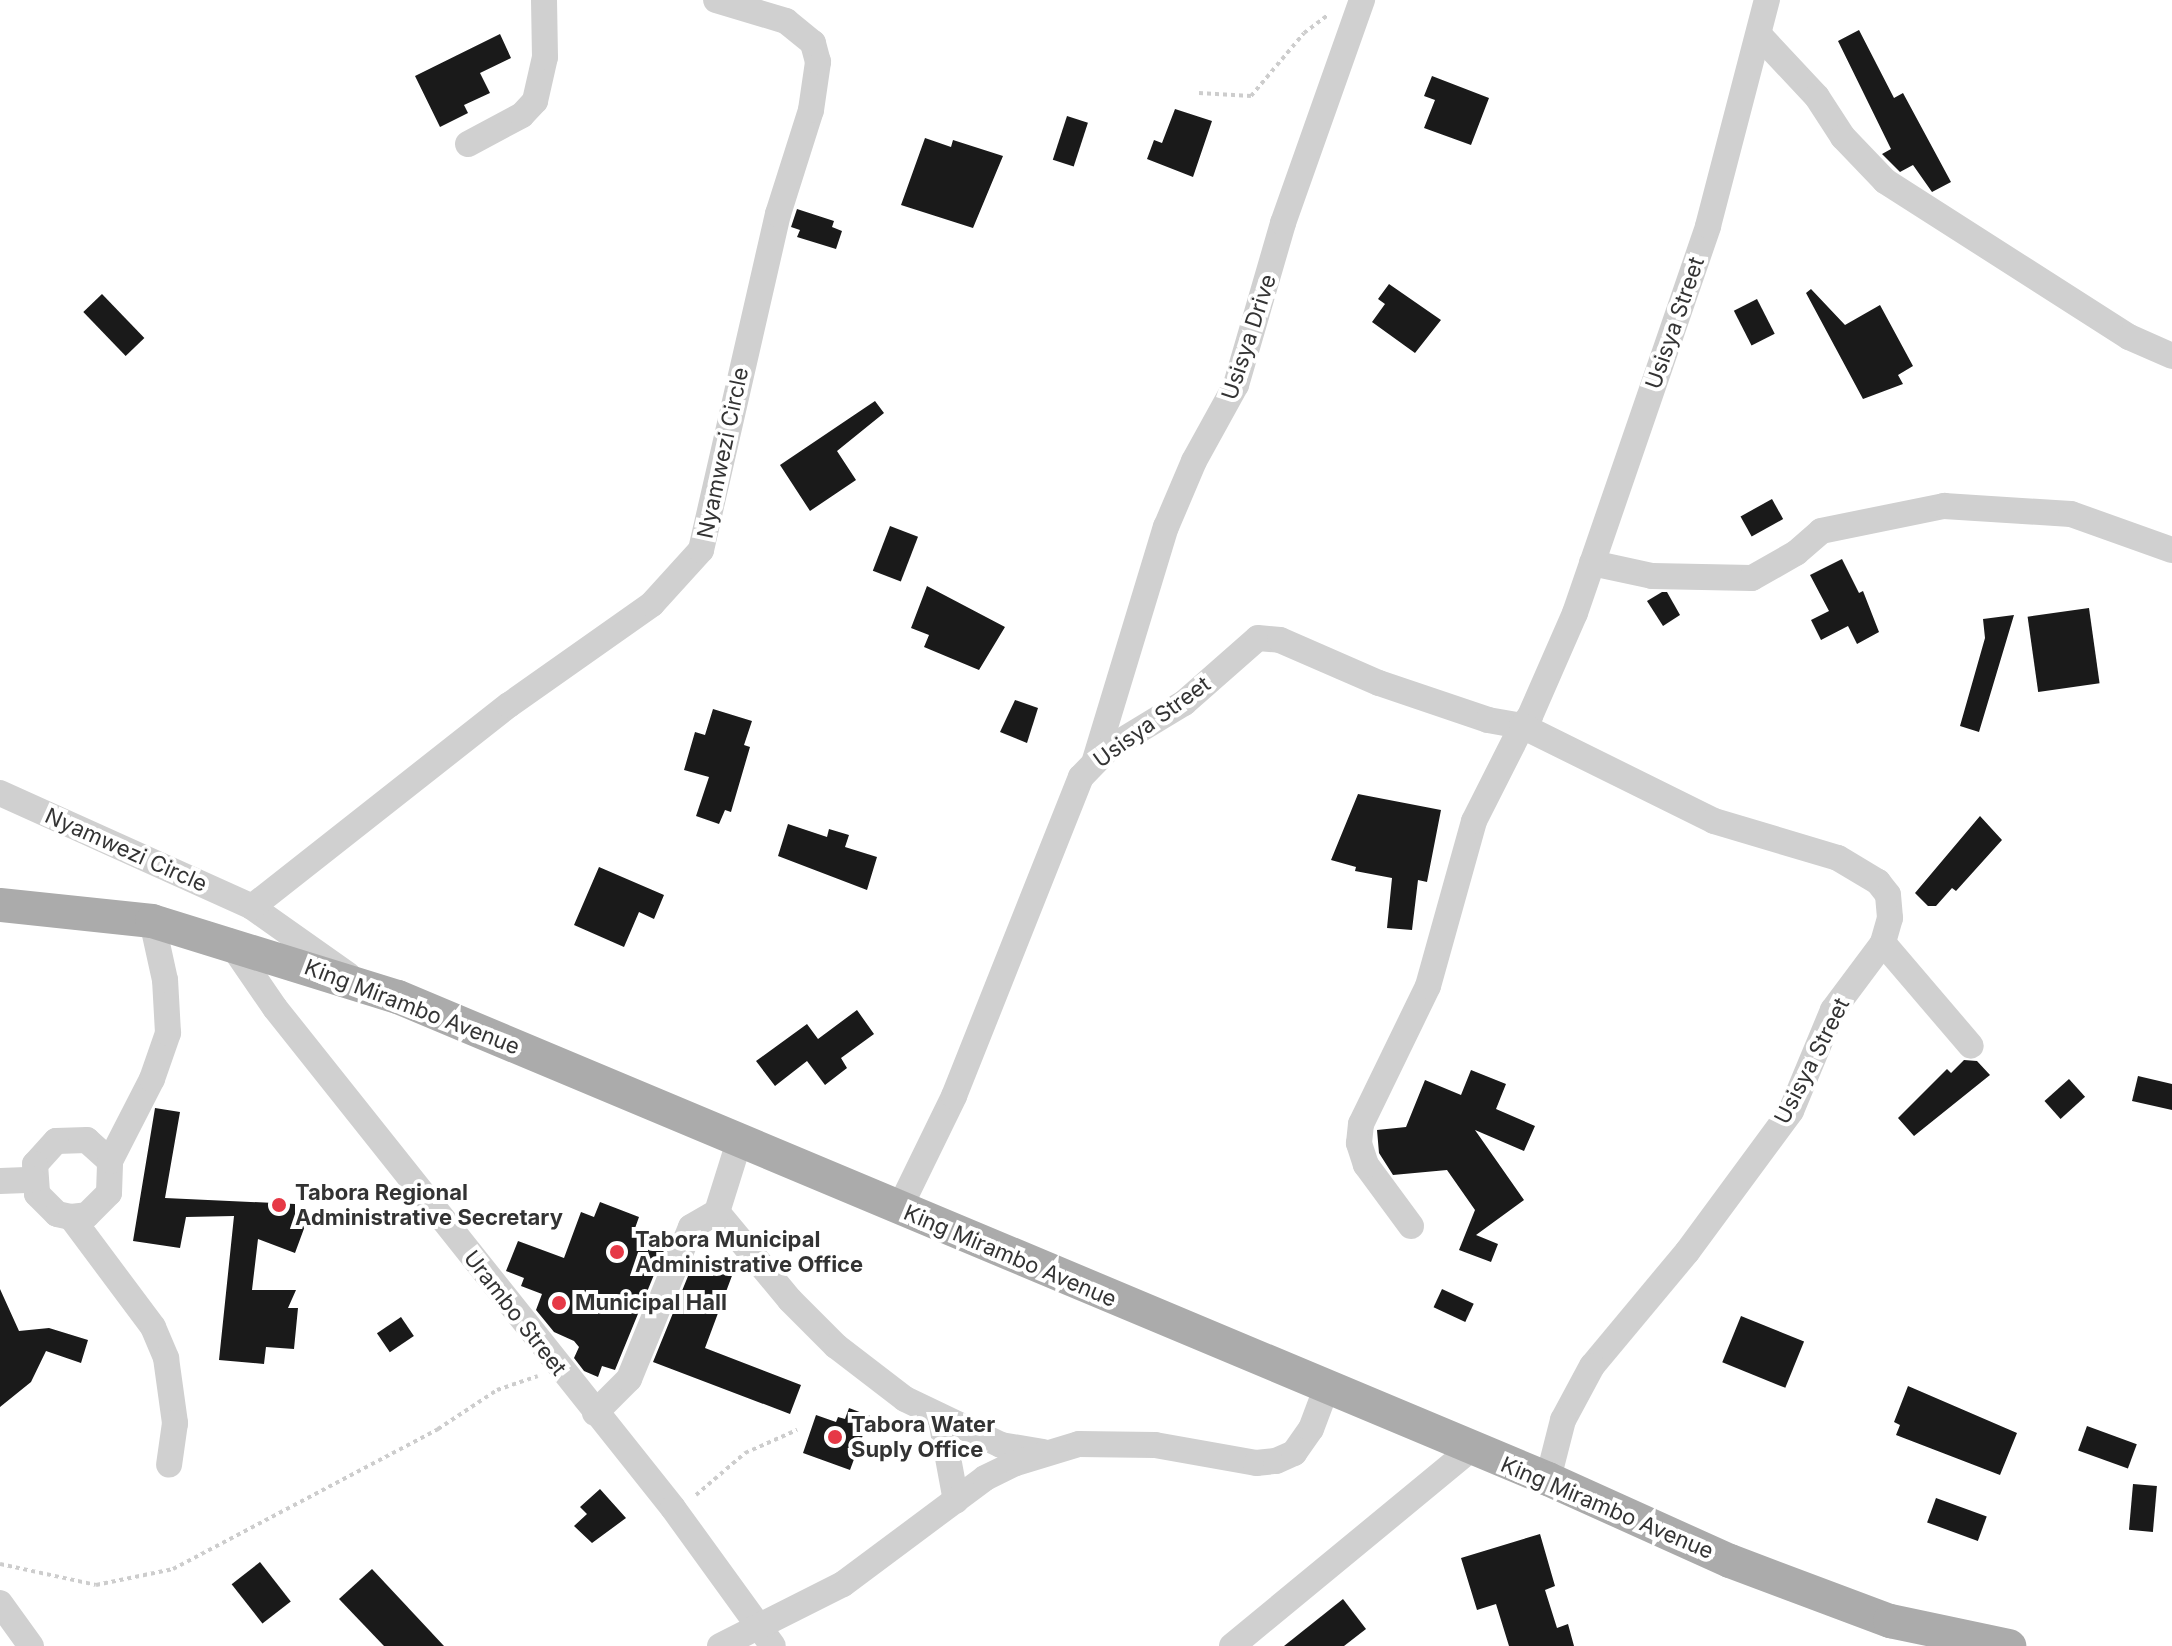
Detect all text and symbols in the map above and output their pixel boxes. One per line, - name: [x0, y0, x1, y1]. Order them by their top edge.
- street label: Usisya Street: [1640, 254, 1710, 392]
- street label: Usisya Drive: [1216, 271, 1282, 403]
- street label: Nyamwezi Circle: [692, 365, 754, 541]
- street label: Usisya Street: [1088, 671, 1216, 773]
- street label: Nyamwezi Circle: [41, 802, 211, 898]
- street label: King Mirambo Avenue: [301, 954, 523, 1060]
- street label: Usisya Street: [1769, 994, 1855, 1128]
- place label: Tabora Regional Administrative Secretary: [295, 1179, 563, 1230]
- marker: Tabora Regional Administrative Secretary: [270, 1196, 288, 1214]
- street label: King Mirambo Avenue: [900, 1199, 1120, 1313]
- place label: Tabora Municipal Administrative Office: [635, 1226, 863, 1278]
- marker: Tabora Municipal Administrative Office: [606, 1241, 628, 1263]
- street label: Urambo Street: [458, 1245, 572, 1381]
- place label: Municipal Hall: [575, 1290, 727, 1316]
- marker: Municipal Hall: [550, 1294, 568, 1312]
- place label: Tabora Water Suply Office: [851, 1411, 995, 1462]
- marker: Tabora Water Suply Office: [826, 1428, 844, 1446]
- street label: King Mirambo Avenue: [1497, 1451, 1717, 1565]

